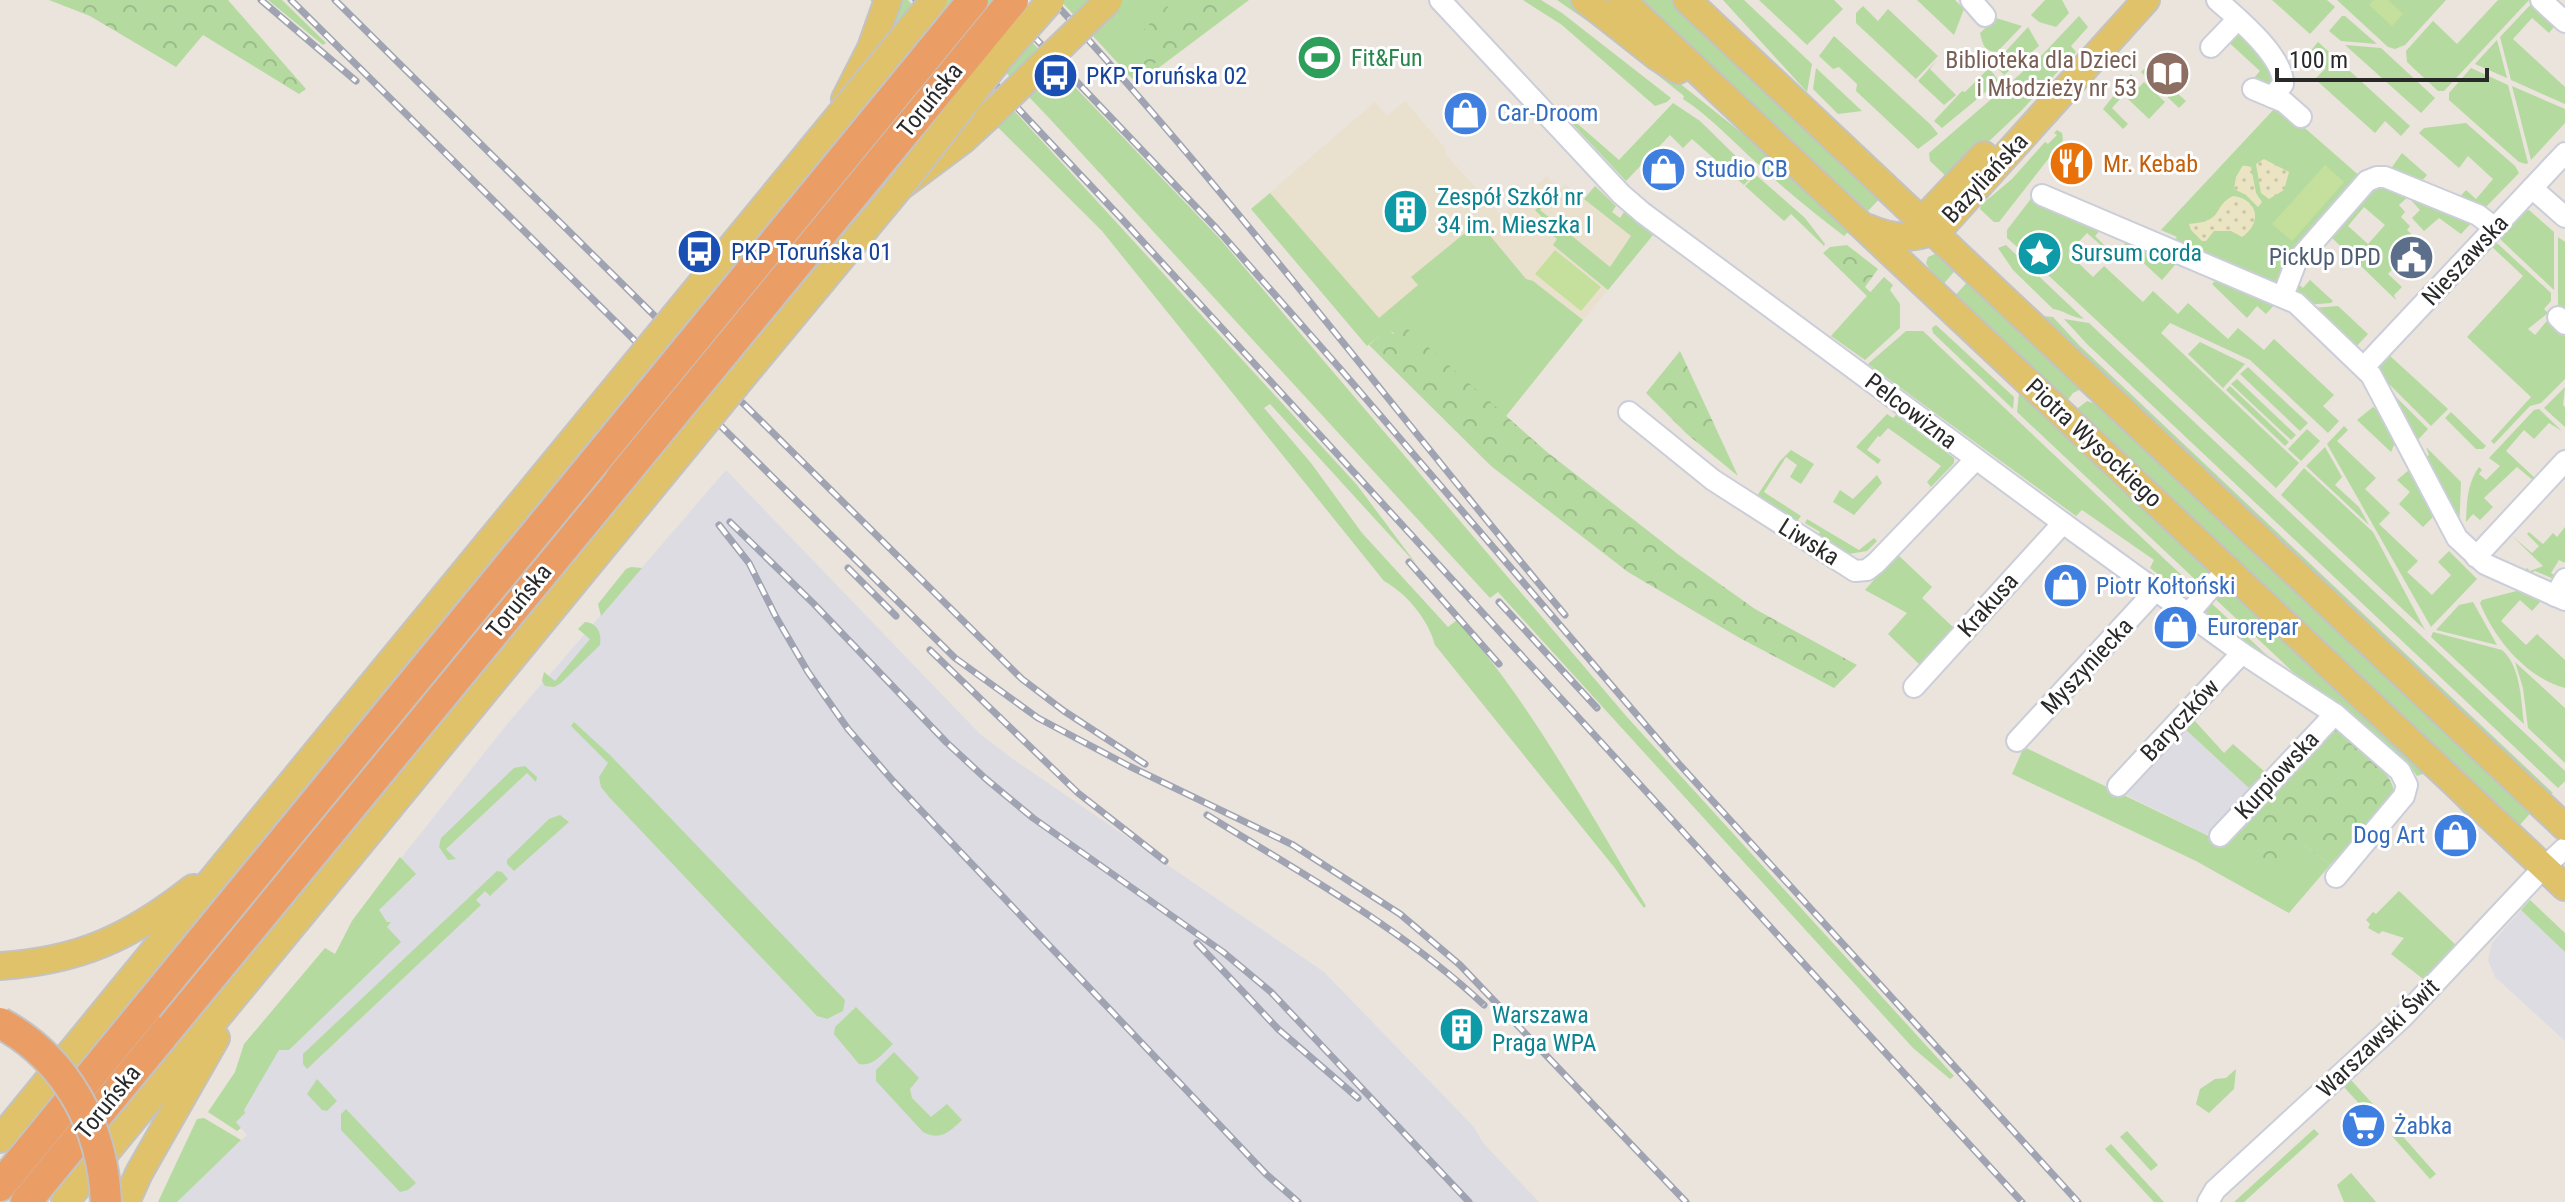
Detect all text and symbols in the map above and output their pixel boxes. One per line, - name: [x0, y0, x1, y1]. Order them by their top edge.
- scale bar: [2277, 32, 2487, 82]
- sports icon: Fit&Fun: [1296, 34, 1344, 82]
- place label: Fit&Fun: [1351, 44, 1423, 72]
- place label: Biblioteka dla Dzieci i Młodzieży nr 53: [1945, 46, 2137, 102]
- text: 100 m: [2289, 46, 2348, 74]
- library icon: Biblioteka dla Dzieci i Młodzieży nr 53: [2144, 50, 2192, 98]
- bus stop icon: PKP Toruńska 02: [1031, 52, 1079, 100]
- street label: Toruńska: [892, 57, 968, 143]
- place label: PKP Toruńska 02: [1086, 62, 1247, 90]
- shop icon: Car-Droom: [1442, 89, 1490, 137]
- place label: Car-Droom: [1497, 99, 1598, 127]
- street label: Bazyliańska: [1936, 127, 2034, 229]
- restaurant icon: Mr. Kebab: [2048, 140, 2096, 188]
- shop icon: Studio CB: [1640, 145, 1688, 193]
- place label: Mr. Kebab: [2103, 150, 2198, 178]
- place label: Studio CB: [1695, 155, 1788, 183]
- place label: Zespół Szkół nr 34 im. Mieszka I: [1437, 183, 1592, 239]
- building icon: Zespół Szkół nr 34 im. Mieszka I: [1382, 187, 1430, 235]
- street label: Nieszawska: [2416, 209, 2514, 311]
- bus stop icon: PKP Toruńska 01: [676, 228, 724, 276]
- place icon: Sursum corda: [2016, 229, 2064, 277]
- public building icon: PickUp DPD: [2388, 233, 2436, 281]
- place label: PKP Toruńska 01: [731, 238, 892, 266]
- place label: Sursum corda: [2071, 239, 2202, 267]
- place label: PickUp DPD: [2269, 243, 2381, 271]
- street label: Pelcowizna: [1860, 367, 1962, 455]
- street label: Piotra Wysockiego: [2020, 373, 2168, 513]
- street label: Liwska: [1774, 513, 1844, 571]
- street label: Toruńska: [481, 558, 557, 644]
- shop icon: Piotr Kołtoński: [2041, 562, 2089, 610]
- street label: Krakusa: [1952, 567, 2024, 643]
- place label: Piotr Kołtoński: [2096, 572, 2235, 600]
- shop icon: Eurorepar: [2152, 603, 2200, 651]
- street label: Myszyniecka: [2035, 612, 2139, 720]
- place label: Eurorepar: [2207, 613, 2298, 641]
- street label: Baryczków: [2135, 673, 2225, 767]
- street label: Kurpiowska: [2229, 725, 2325, 825]
- shop icon: Dog Art: [2432, 811, 2480, 859]
- place label: Dog Art: [2353, 821, 2425, 849]
- street label: Warszawski Świt: [2311, 973, 2445, 1103]
- place label: Warszawa Praga WPA: [1492, 1001, 1596, 1057]
- building icon: Warszawa Praga WPA: [1437, 1005, 1485, 1053]
- street label: Toruńska: [70, 1059, 146, 1145]
- supermarket icon: Żabka: [2339, 1102, 2387, 1150]
- place label: Żabka: [2394, 1112, 2452, 1140]

